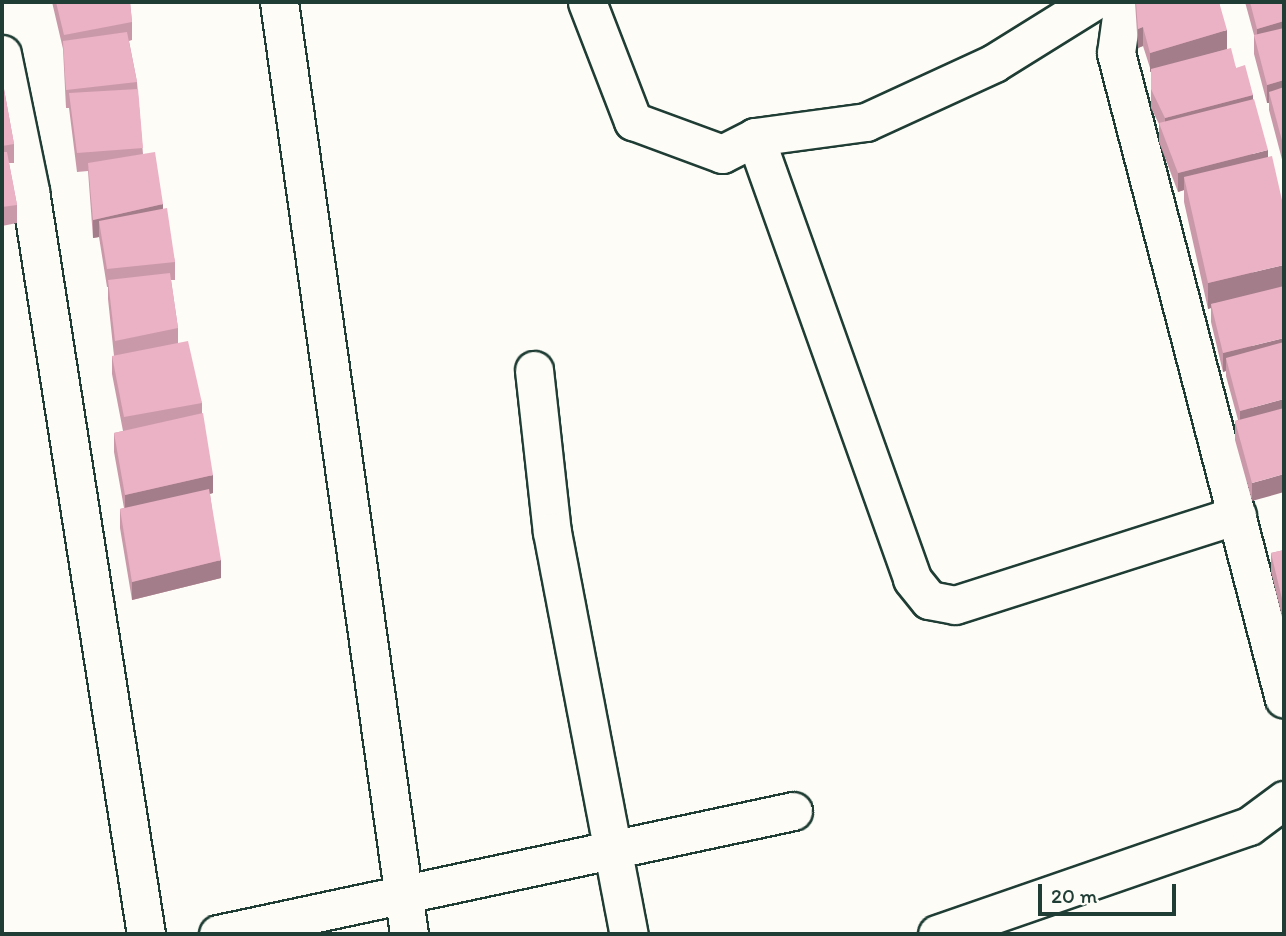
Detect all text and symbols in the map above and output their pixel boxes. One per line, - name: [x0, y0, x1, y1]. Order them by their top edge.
- scale bar: [1041, 870, 1179, 914]
- text: 20 m: [1051, 883, 1097, 908]

